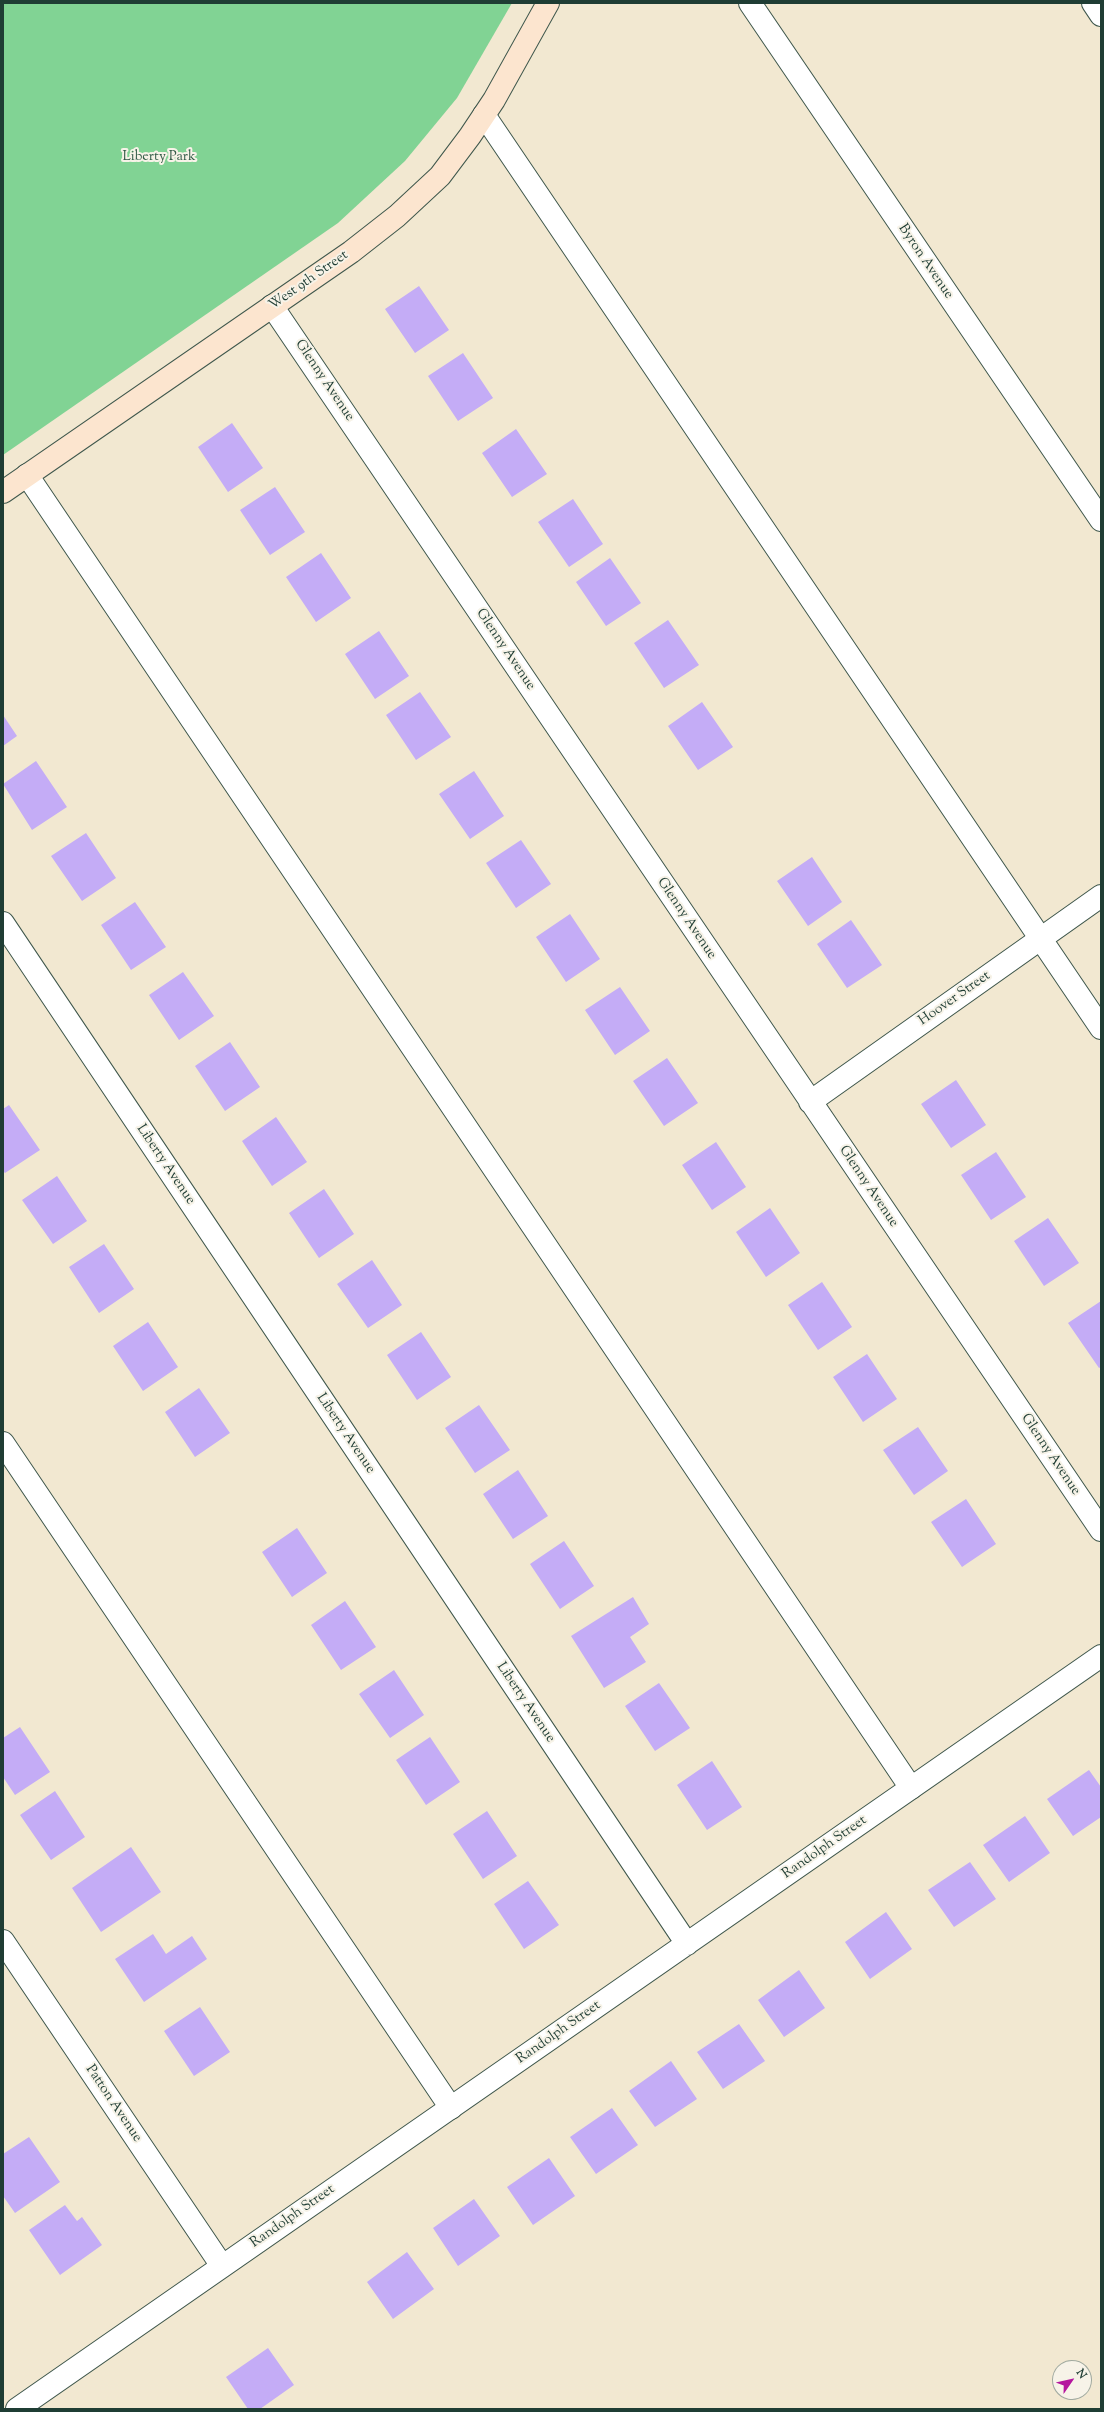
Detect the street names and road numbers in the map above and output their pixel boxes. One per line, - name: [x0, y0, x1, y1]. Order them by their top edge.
- street label: Byron Avenue: [894, 221, 956, 303]
- street label: West 9th Street: [266, 247, 352, 315]
- street label: Glenny Avenue: [291, 337, 357, 425]
- street label: Glenny Avenue: [472, 606, 538, 694]
- street label: Glenny Avenue: [653, 875, 719, 963]
- street label: Hoover Street: [916, 968, 994, 1030]
- street label: Liberty Avenue: [132, 1122, 198, 1208]
- street label: Glenny Avenue: [835, 1143, 901, 1231]
- street label: Liberty Avenue: [312, 1391, 378, 1477]
- street label: Glenny Avenue: [1017, 1411, 1083, 1499]
- street label: Liberty Avenue: [492, 1660, 558, 1746]
- street label: Randolph Street: [780, 1813, 870, 1883]
- street label: Randolph Street: [514, 1998, 604, 2068]
- street label: Patton Avenue: [81, 2062, 145, 2146]
- street label: Randolph Street: [248, 2182, 338, 2252]

